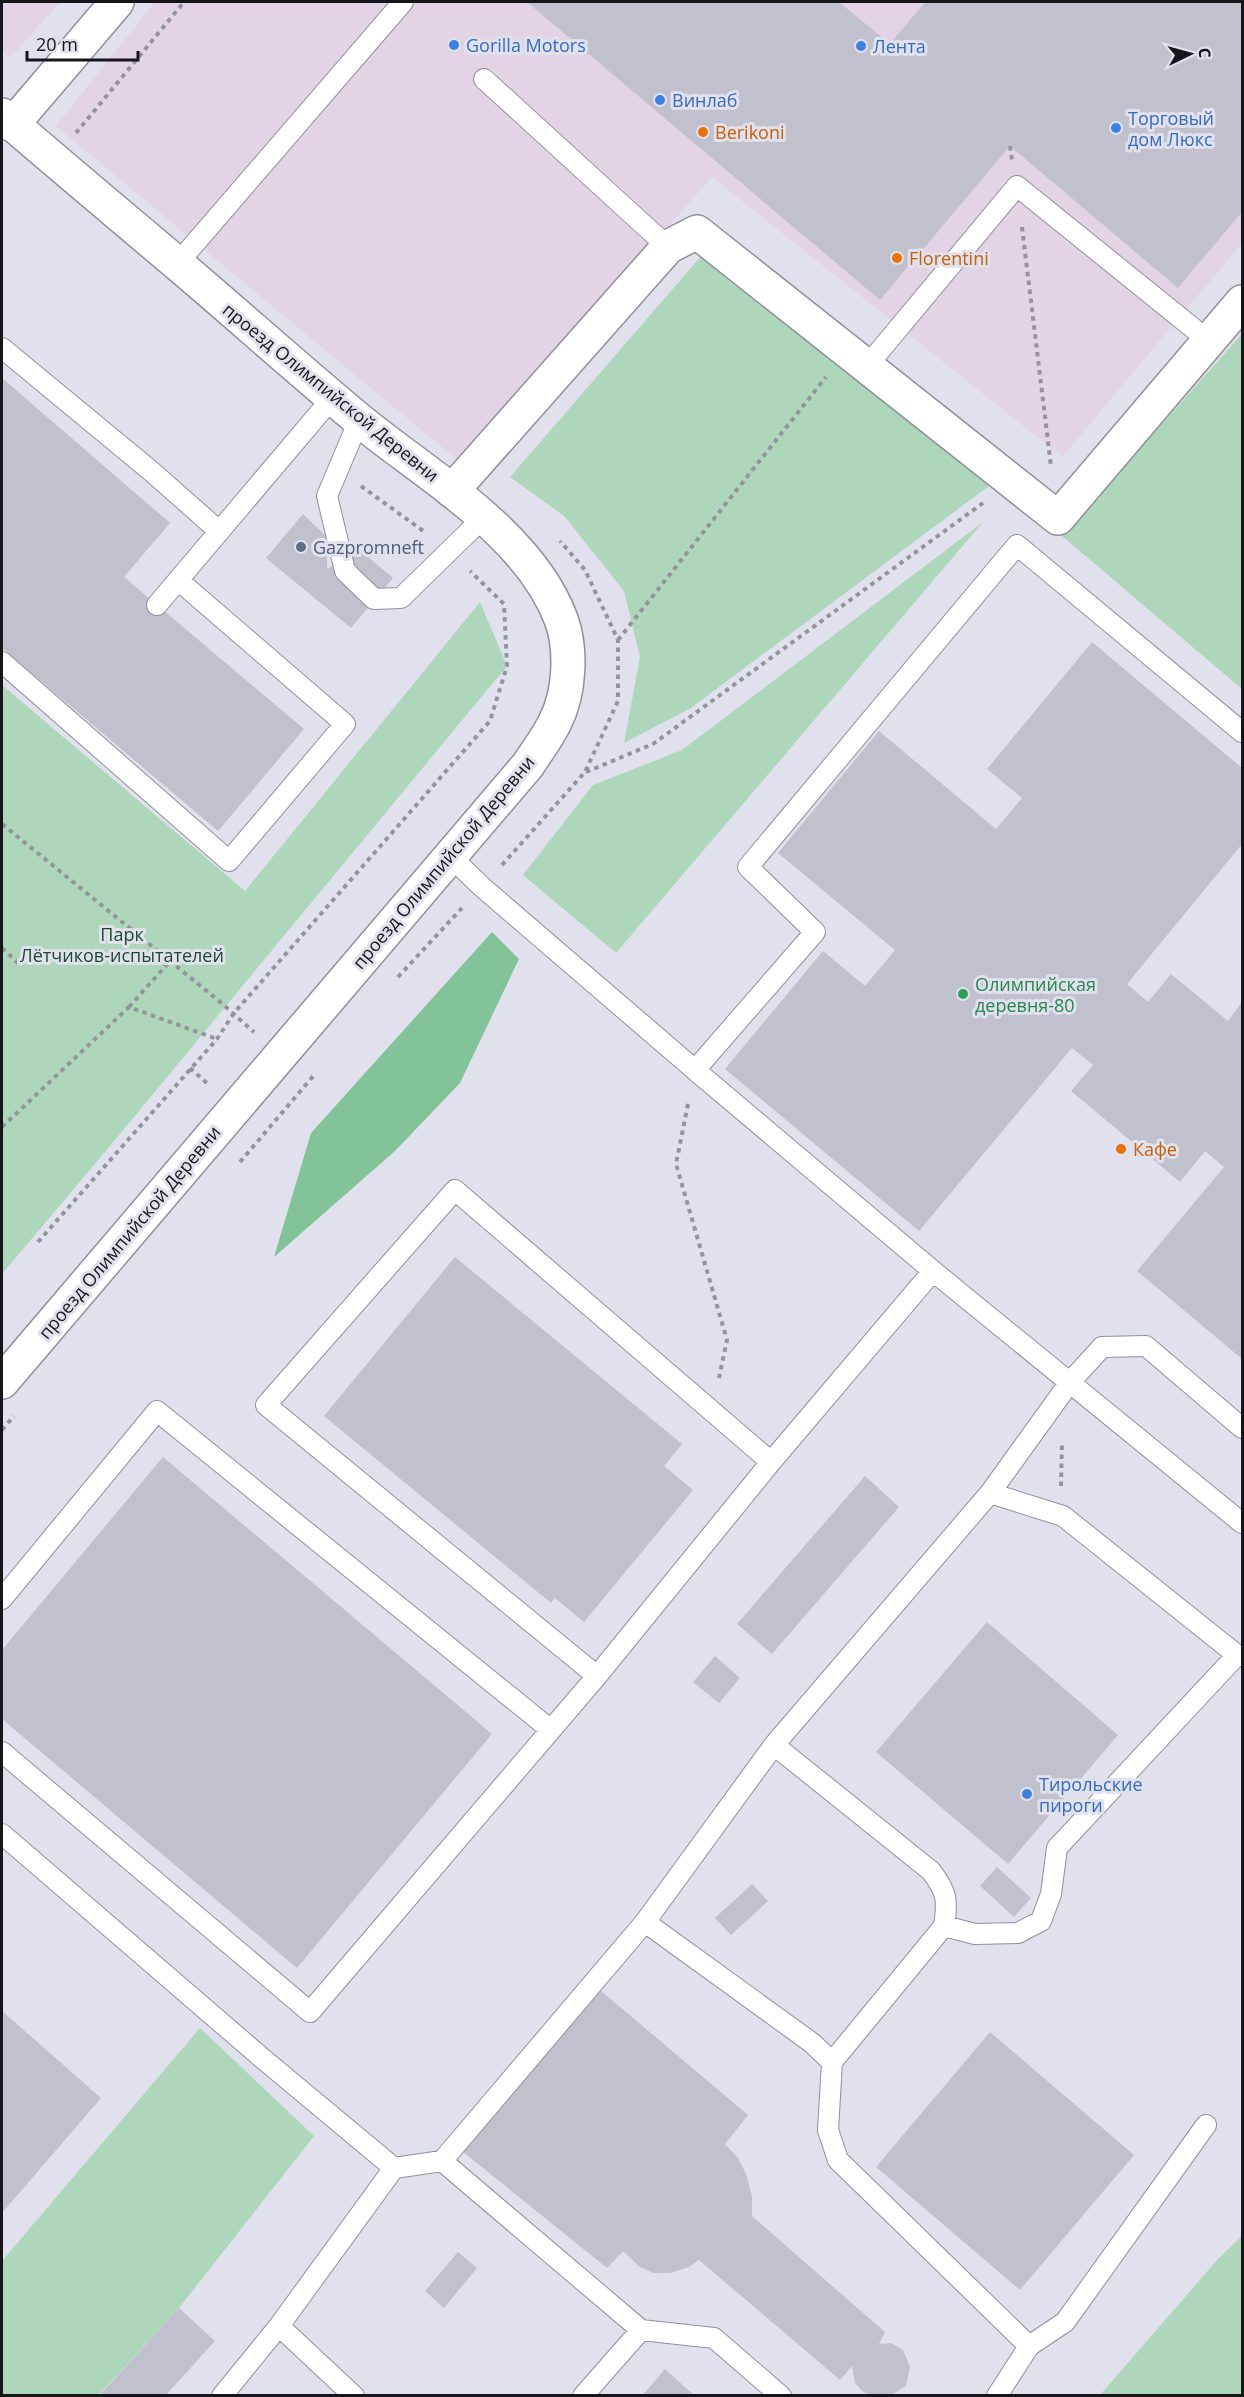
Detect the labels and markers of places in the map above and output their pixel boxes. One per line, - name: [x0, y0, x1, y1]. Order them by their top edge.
- place label: Gorilla Motors: [466, 33, 586, 57]
- place label: Лента: [873, 34, 926, 58]
- marker: Gorilla Motors: [447, 38, 461, 52]
- marker: Лента: [854, 39, 868, 53]
- place label: Винлаб: [672, 88, 737, 112]
- marker: Винлаб: [653, 93, 667, 107]
- place label: Торговый дом Люкс: [1128, 106, 1214, 151]
- place label: Berikoni: [715, 120, 785, 144]
- marker: Торговый дом Люкс: [1109, 121, 1123, 135]
- marker: Berikoni: [696, 125, 710, 139]
- place label: Florentini: [909, 246, 989, 270]
- marker: Florentini: [890, 251, 904, 265]
- place label: Gazpromneft: [313, 535, 424, 559]
- marker: Gazpromneft: [294, 540, 308, 554]
- place label: Олимпийская деревня-80: [975, 972, 1096, 1017]
- marker: Олимпийская деревня-80: [956, 987, 970, 1001]
- place label: Кафе: [1133, 1137, 1177, 1161]
- marker: Кафе: [1114, 1142, 1128, 1156]
- place label: Тирольские пироги: [1039, 1772, 1143, 1817]
- marker: Тирольские пироги: [1020, 1787, 1034, 1801]

